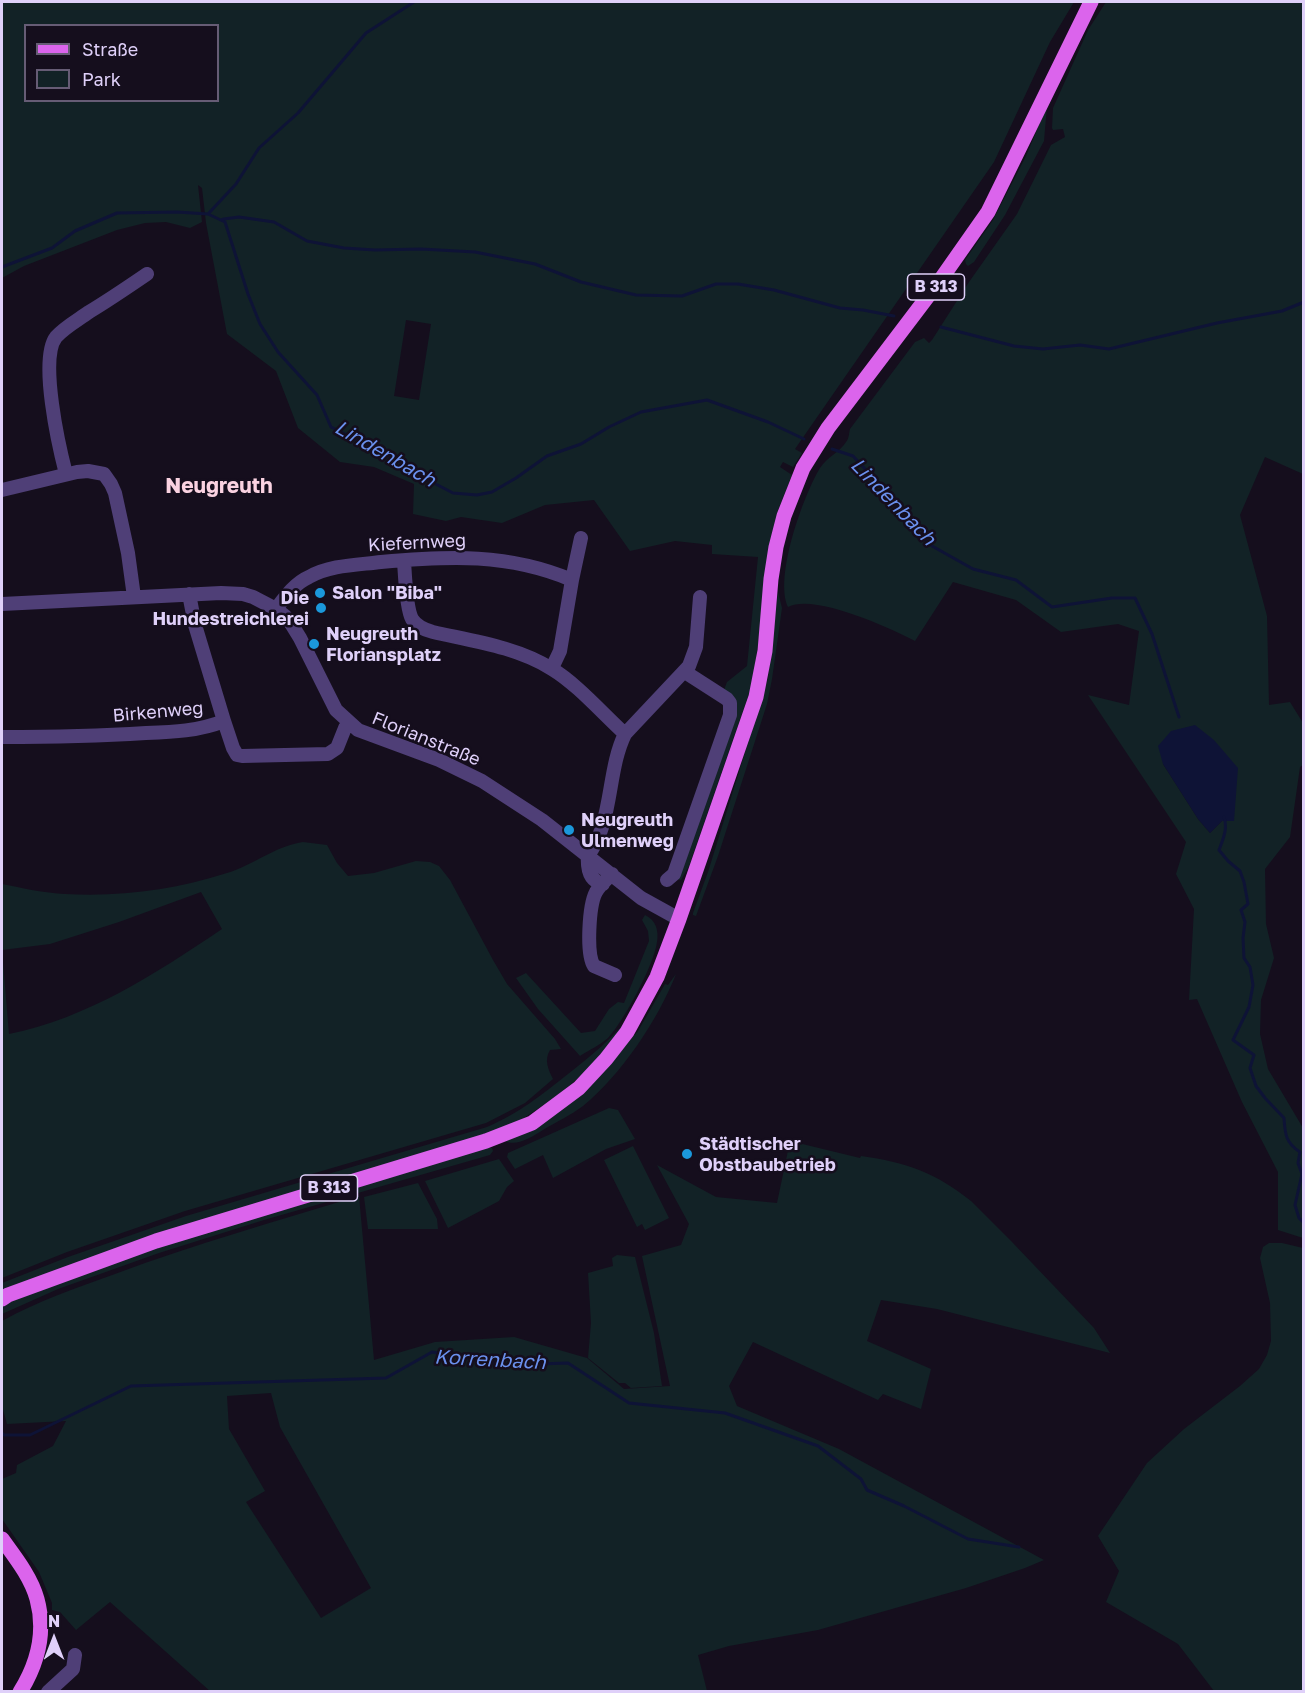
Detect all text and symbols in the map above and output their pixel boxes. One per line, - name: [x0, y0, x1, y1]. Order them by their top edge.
- legend: [24, 24, 219, 102]
- text: Straße: [82, 38, 138, 60]
- text: Park: [82, 68, 121, 90]
- road number: B 313: [908, 274, 964, 300]
- water label: Lindenbach: [330, 416, 440, 492]
- water label: Lindenbach: [845, 453, 941, 551]
- district label: Neugreuth: [165, 473, 273, 499]
- street label: Kiefernweg: [367, 530, 467, 556]
- place label: Salon "Biba": [332, 582, 442, 604]
- marker: Salon "Biba": [313, 586, 327, 600]
- place label: Die Hundestreichlerei: [152, 587, 309, 630]
- marker: Die Hundestreichlerei: [314, 601, 328, 615]
- place label: Neugreuth Floriansplatz: [326, 623, 441, 666]
- marker: Neugreuth Floriansplatz: [307, 637, 321, 651]
- street label: Birkenweg: [112, 697, 204, 727]
- street label: Florianstraße: [369, 707, 483, 771]
- place label: Neugreuth Ulmenweg: [581, 809, 674, 852]
- marker: Neugreuth Ulmenweg: [562, 823, 576, 837]
- place label: Städtischer Obstbaubetrieb: [699, 1133, 836, 1176]
- marker: Städtischer Obstbaubetrieb: [680, 1147, 694, 1161]
- road number: B 313: [300, 1175, 358, 1201]
- water label: Korrenbach: [434, 1345, 546, 1375]
- north arrow: [24, 1609, 84, 1669]
- text: N: [48, 1611, 60, 1631]

